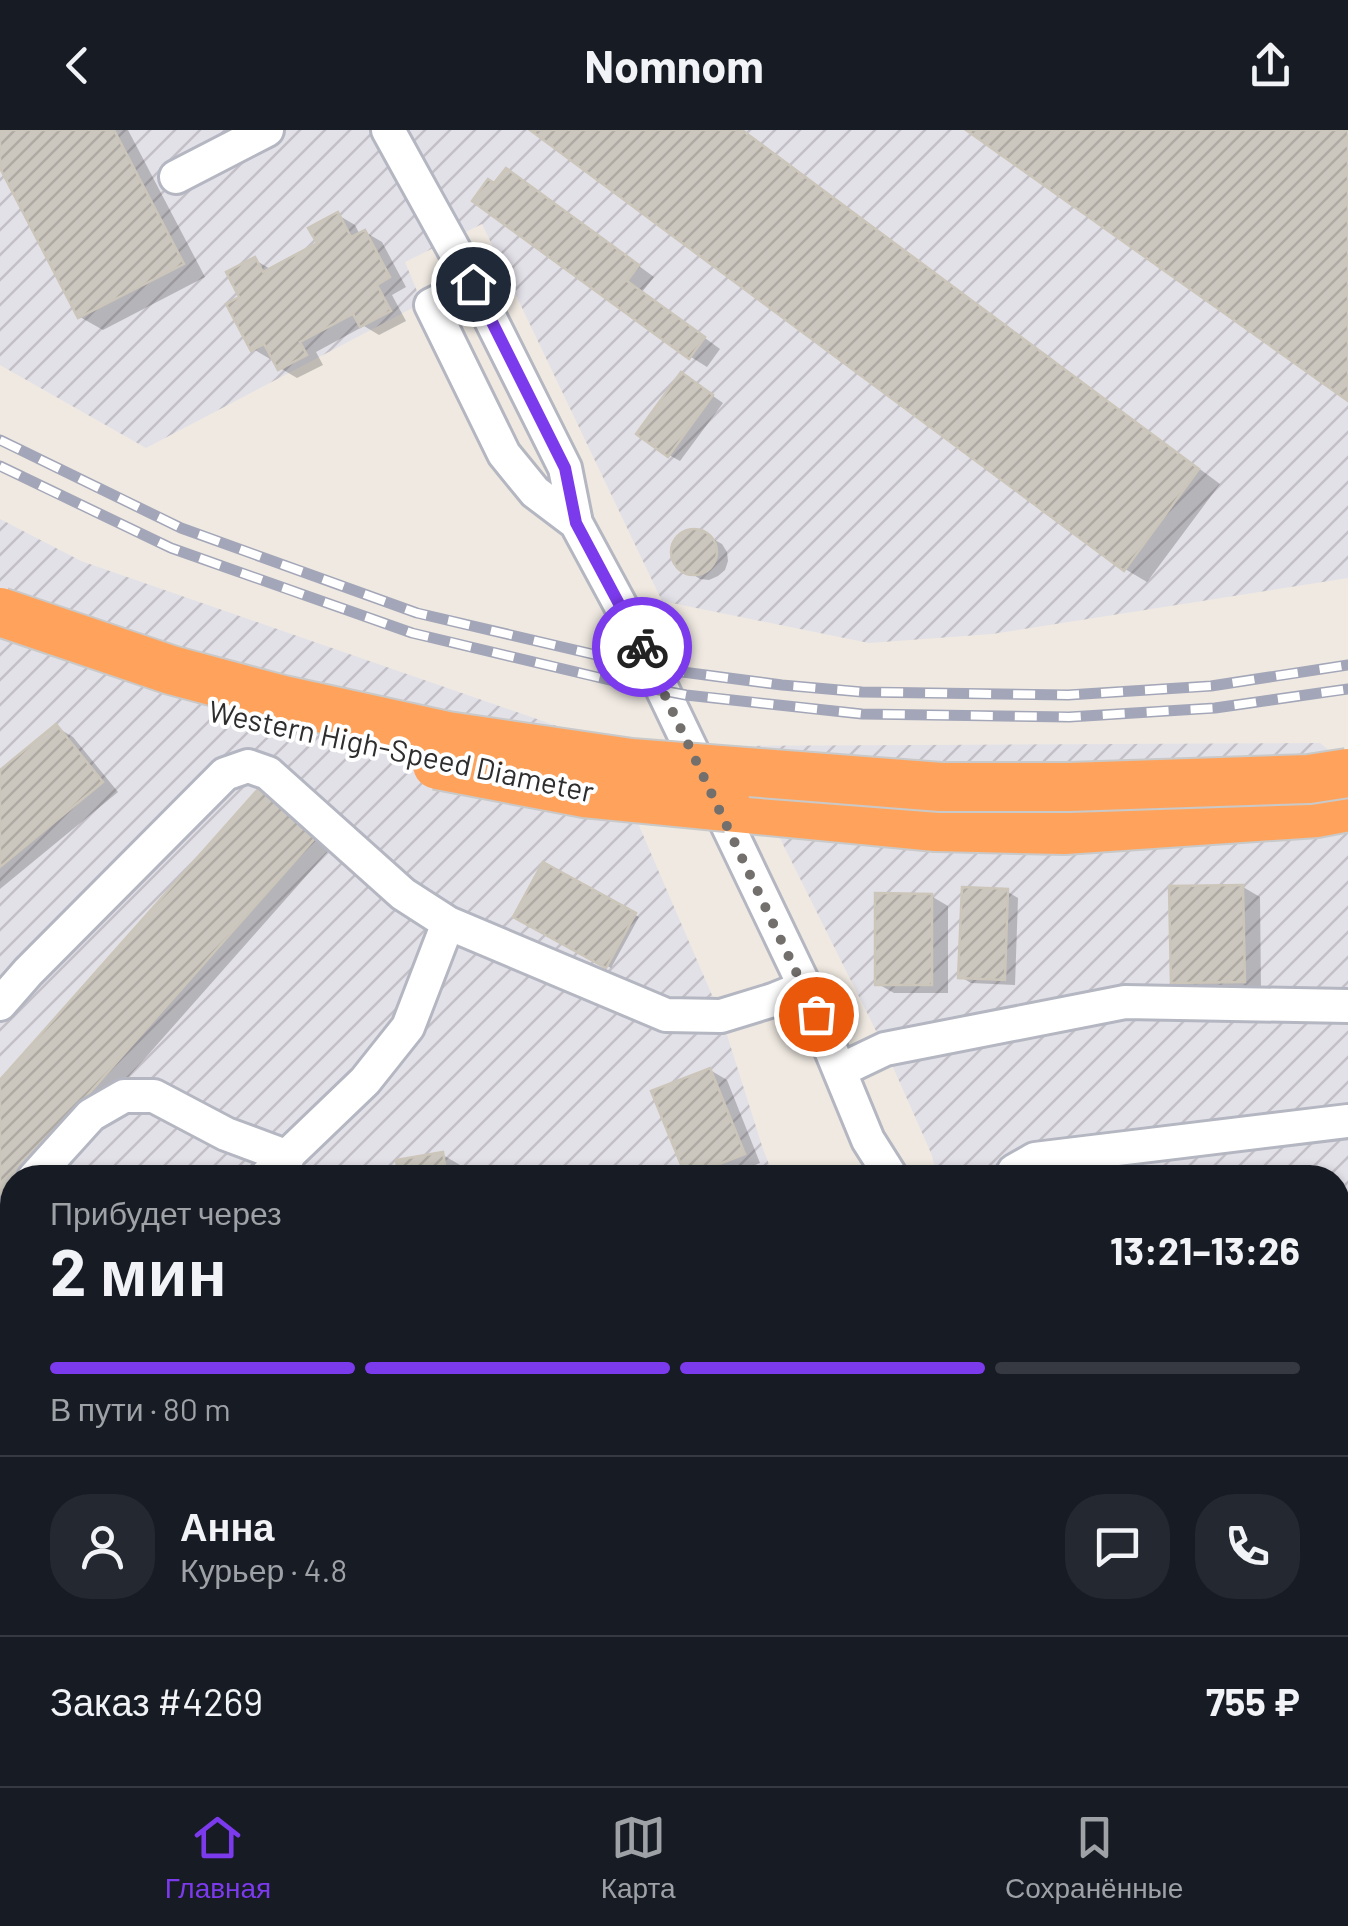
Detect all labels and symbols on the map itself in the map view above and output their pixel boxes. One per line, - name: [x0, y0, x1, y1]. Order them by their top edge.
- pin: [431, 242, 516, 327]
- courier: [592, 597, 692, 697]
- street label: Western High-Speed Diameter: [205, 692, 598, 809]
- pin: [774, 972, 859, 1057]

